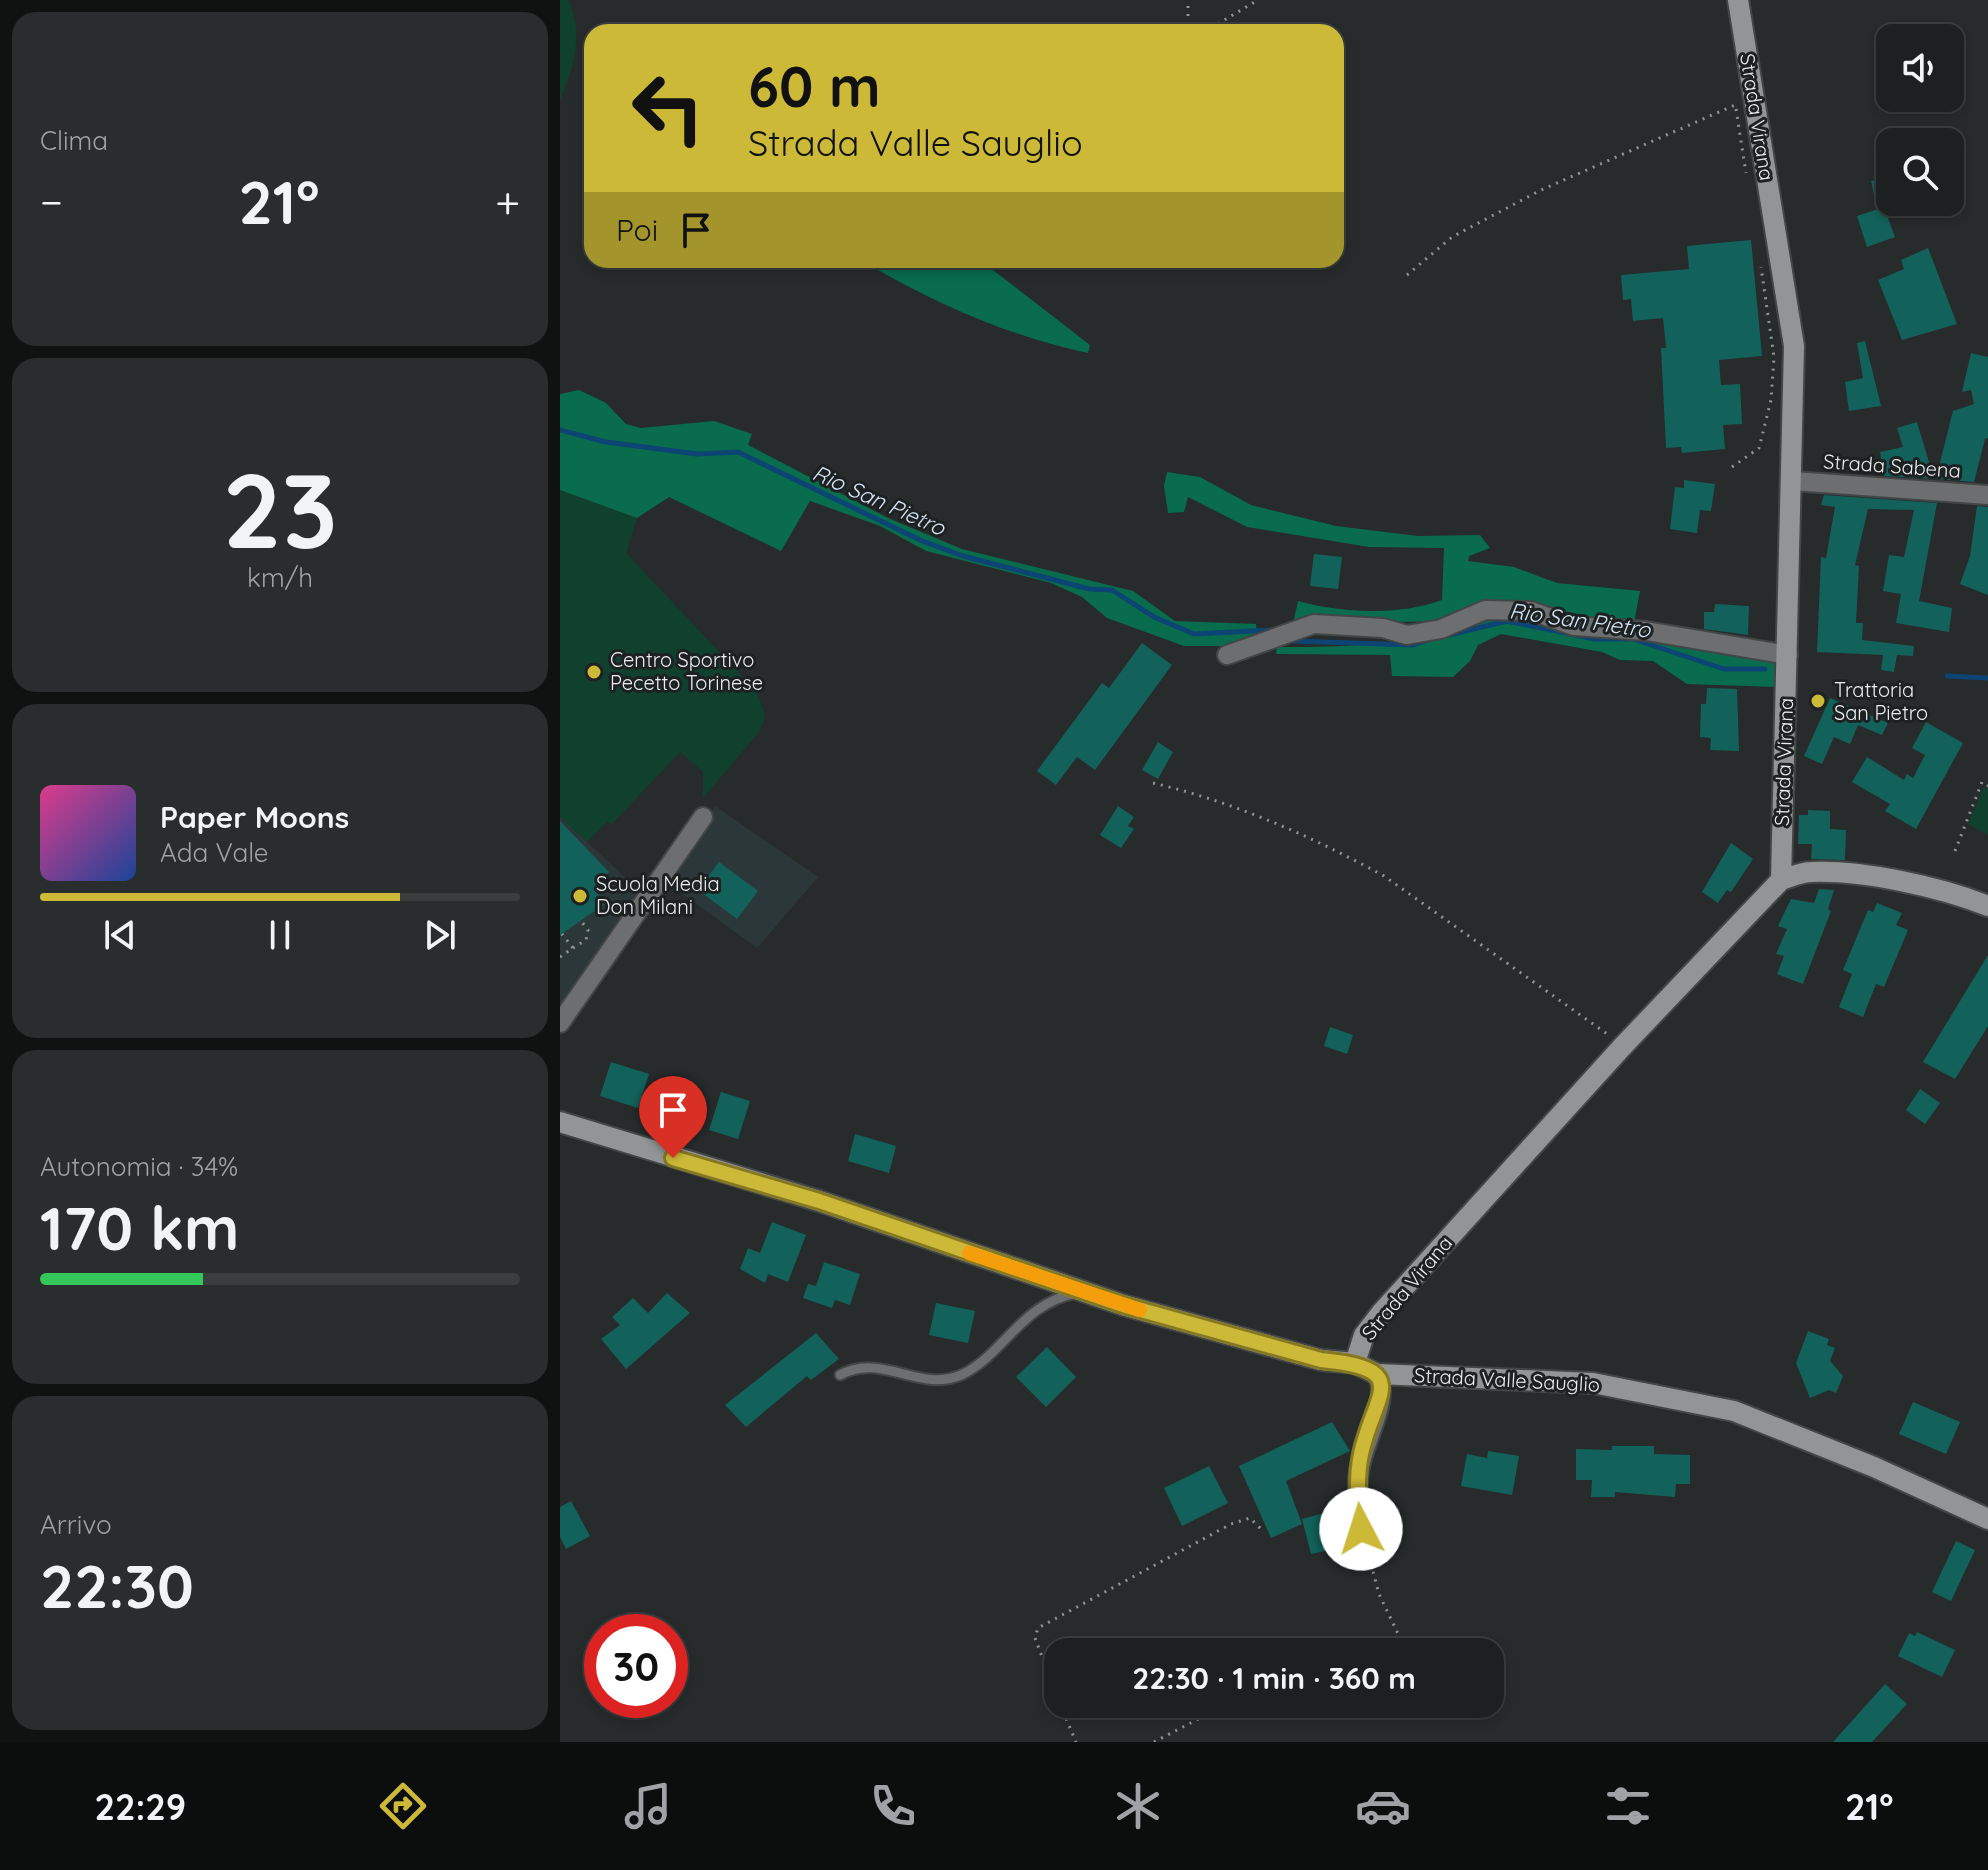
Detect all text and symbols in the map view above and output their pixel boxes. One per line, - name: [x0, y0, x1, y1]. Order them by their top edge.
- map controls: [1876, 24, 1964, 216]
- button: sound: [1876, 24, 1964, 112]
- text: 60 m: [748, 51, 881, 121]
- street label: Strada Virana: [1735, 52, 1780, 182]
- icon: left: [616, 56, 720, 160]
- text: Strada Valle Sauglio: [748, 120, 1083, 165]
- text: Clima: [40, 124, 108, 157]
- button: search: [1876, 128, 1964, 216]
- text: 21°: [239, 164, 320, 239]
- text: −: [40, 174, 63, 229]
- text: +: [495, 174, 520, 229]
- icon: arrive: [674, 208, 718, 252]
- text: Poi: [616, 211, 658, 249]
- text: 23: [222, 444, 338, 574]
- street label: Strada Sabena: [1822, 448, 1962, 483]
- water label: Rio San Pietro: [808, 458, 951, 542]
- text: km/h: [247, 561, 313, 594]
- water label: Rio San Pietro: [1508, 596, 1654, 644]
- place label: Centro Sportivo Pecetto Torinese: [610, 647, 763, 695]
- marker: Centro Sportivo Pecetto Torinese: [585, 663, 603, 681]
- place label: Trattoria San Pietro: [1834, 677, 1928, 725]
- marker: Trattoria San Pietro: [1809, 692, 1827, 710]
- street label: Strada Virana: [1769, 698, 1798, 826]
- text: Paper Moons: [160, 798, 349, 836]
- text: Ada Vale: [160, 836, 269, 869]
- place label: Scuola Media Don Milani: [596, 871, 720, 919]
- marker: Scuola Media Don Milani: [571, 887, 589, 905]
- icon: previous: [98, 913, 142, 957]
- icon: pause: [258, 913, 302, 957]
- icon: next: [418, 913, 462, 957]
- pin: [639, 1076, 707, 1158]
- icon: arrive: [651, 1088, 695, 1132]
- text: Autonomia · 34%: [40, 1150, 238, 1183]
- text: 170 km: [40, 1190, 239, 1265]
- street label: Strada Virana: [1356, 1231, 1457, 1345]
- street label: Strada Valle Sauglio: [1413, 1362, 1601, 1397]
- position arrow: [1319, 1487, 1403, 1571]
- text: Arrivo: [40, 1508, 112, 1541]
- text: 22:30: [40, 1548, 194, 1623]
- speed limit sign: 30: [584, 1614, 688, 1718]
- text: 22:30 · 1 min · 360 m: [1132, 1659, 1416, 1697]
- icon: directions: [375, 1778, 431, 1834]
- icon: music: [620, 1778, 676, 1834]
- icon: phone: [865, 1778, 921, 1834]
- icon: climate: [1110, 1778, 1166, 1834]
- icon: car: [1355, 1778, 1411, 1834]
- icon: filters: [1600, 1778, 1656, 1834]
- text: 22:29: [94, 1784, 186, 1829]
- text: 21°: [1845, 1784, 1894, 1829]

